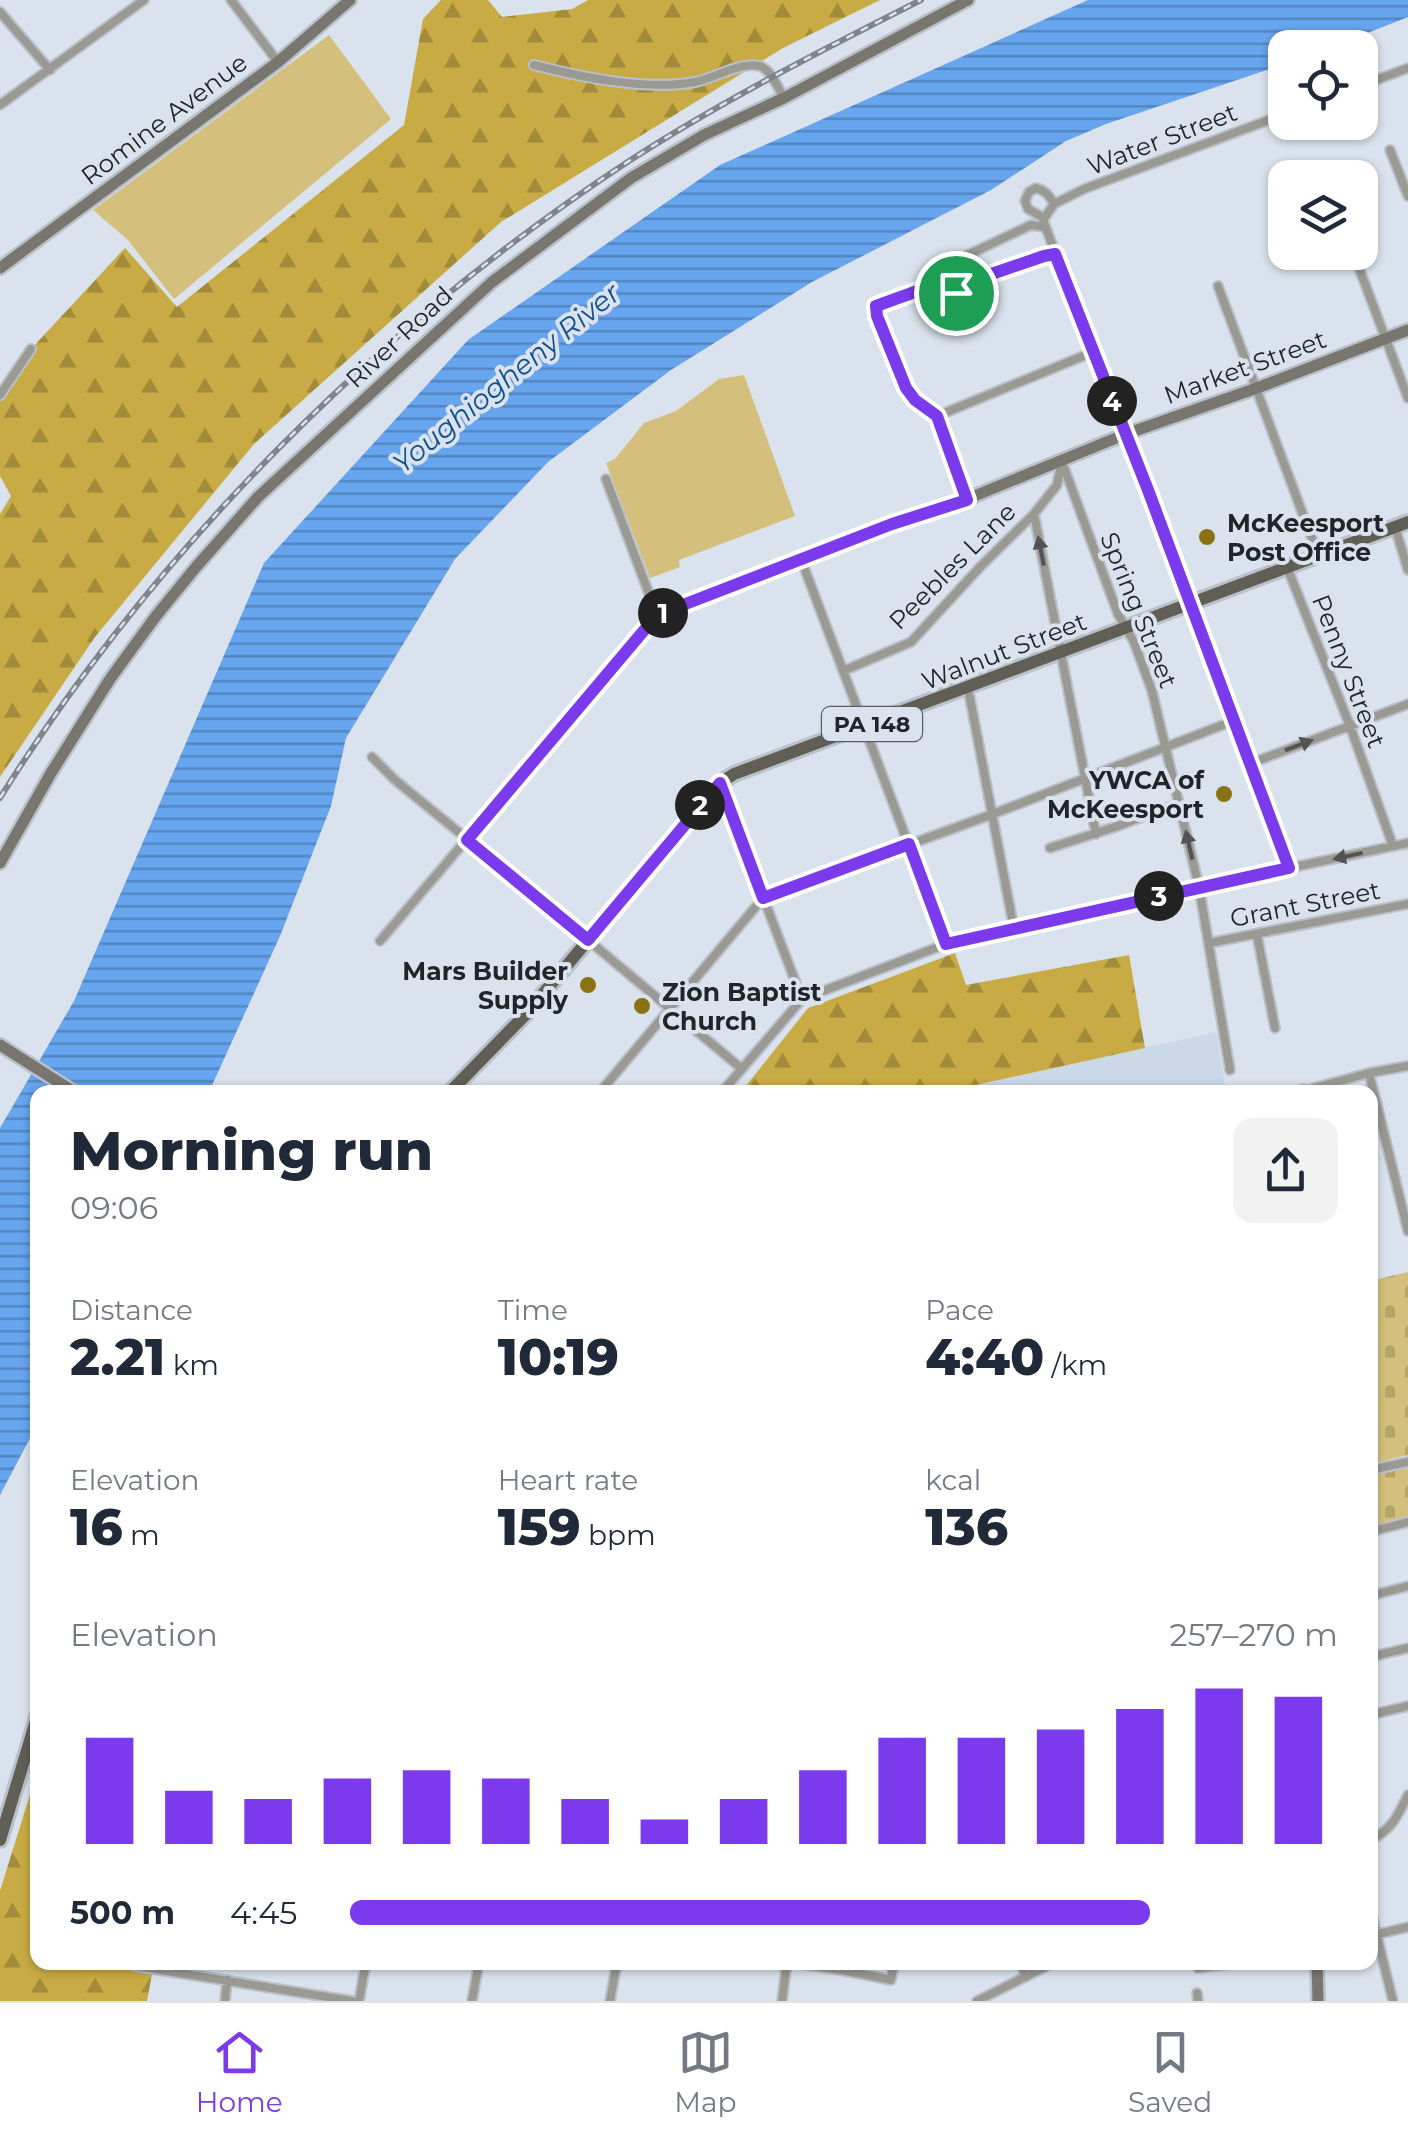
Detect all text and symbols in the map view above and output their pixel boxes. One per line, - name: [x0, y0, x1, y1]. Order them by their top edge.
- map controls: [1268, 30, 1378, 270]
- button: locate: [1268, 30, 1378, 140]
- street label: Romine Avenue: [75, 47, 253, 191]
- street label: Water Street: [1083, 97, 1241, 181]
- button: layers: [1268, 160, 1378, 270]
- pin: [914, 251, 999, 336]
- icon: arrive: [929, 266, 984, 321]
- water label: Youghiogheny River: [385, 275, 627, 480]
- street label: River Road: [339, 280, 459, 394]
- street label: Market Street: [1160, 324, 1330, 410]
- pin: 4: [1087, 376, 1137, 426]
- text: 4: [1102, 384, 1122, 418]
- street label: Peebles Lane: [882, 496, 1022, 636]
- place label: McKeesport Post Office: [1227, 508, 1384, 567]
- marker: McKeesport Post Office: [1196, 526, 1218, 548]
- street label: Spring Street: [1094, 528, 1184, 692]
- one-way arrow: [1032, 535, 1048, 566]
- pin: 1: [638, 588, 688, 638]
- street label: Penny Street: [1306, 590, 1392, 752]
- text: 1: [658, 596, 668, 630]
- street label: Walnut Street: [917, 606, 1091, 696]
- road number: PA 148: [822, 707, 922, 741]
- one-way arrow: [1285, 737, 1315, 752]
- place label: YWCA of McKeesport: [1047, 765, 1205, 824]
- pin: 2: [675, 780, 725, 830]
- marker: YWCA of McKeesport: [1213, 783, 1235, 805]
- text: 2: [692, 788, 708, 822]
- one-way arrow: [1181, 829, 1196, 860]
- one-way arrow: [1333, 848, 1364, 864]
- pin: 3: [1134, 871, 1184, 921]
- street label: Grant Street: [1227, 875, 1383, 933]
- text: 3: [1151, 879, 1167, 913]
- place label: Mars Builder Supply: [402, 956, 569, 1015]
- marker: Mars Builder Supply: [577, 974, 599, 996]
- place label: Zion Baptist Church: [662, 977, 822, 1036]
- marker: Zion Baptist Church: [631, 995, 653, 1017]
- text: Morning run: [70, 1117, 433, 1184]
- button: share: [1233, 1118, 1338, 1223]
- text: 09:06: [70, 1188, 158, 1227]
- text: Distance: [70, 1293, 193, 1327]
- text: Time: [498, 1293, 568, 1327]
- text: Pace: [925, 1293, 994, 1327]
- text: 2.21: [70, 1327, 165, 1388]
- text: 10:19: [498, 1327, 619, 1388]
- text: 4:40: [925, 1327, 1044, 1388]
- text: km: [165, 1348, 219, 1382]
- text: /km: [1044, 1348, 1107, 1382]
- text: Elevation: [70, 1463, 199, 1497]
- text: Heart rate: [498, 1463, 638, 1497]
- text: kcal: [925, 1463, 981, 1497]
- text: 16: [70, 1497, 123, 1558]
- text: 159: [498, 1497, 581, 1558]
- text: 136: [925, 1497, 1008, 1558]
- text: m: [123, 1518, 160, 1552]
- text: bpm: [581, 1518, 656, 1552]
- text: Elevation: [70, 1615, 218, 1654]
- text: 257–270 m: [1169, 1615, 1338, 1654]
- text: 500 m: [70, 1893, 175, 1932]
- text: 4:45: [230, 1893, 297, 1932]
- tab: Home: [196, 2025, 283, 2119]
- tab: Map: [674, 2025, 737, 2119]
- tab: Saved: [1128, 2025, 1212, 2119]

